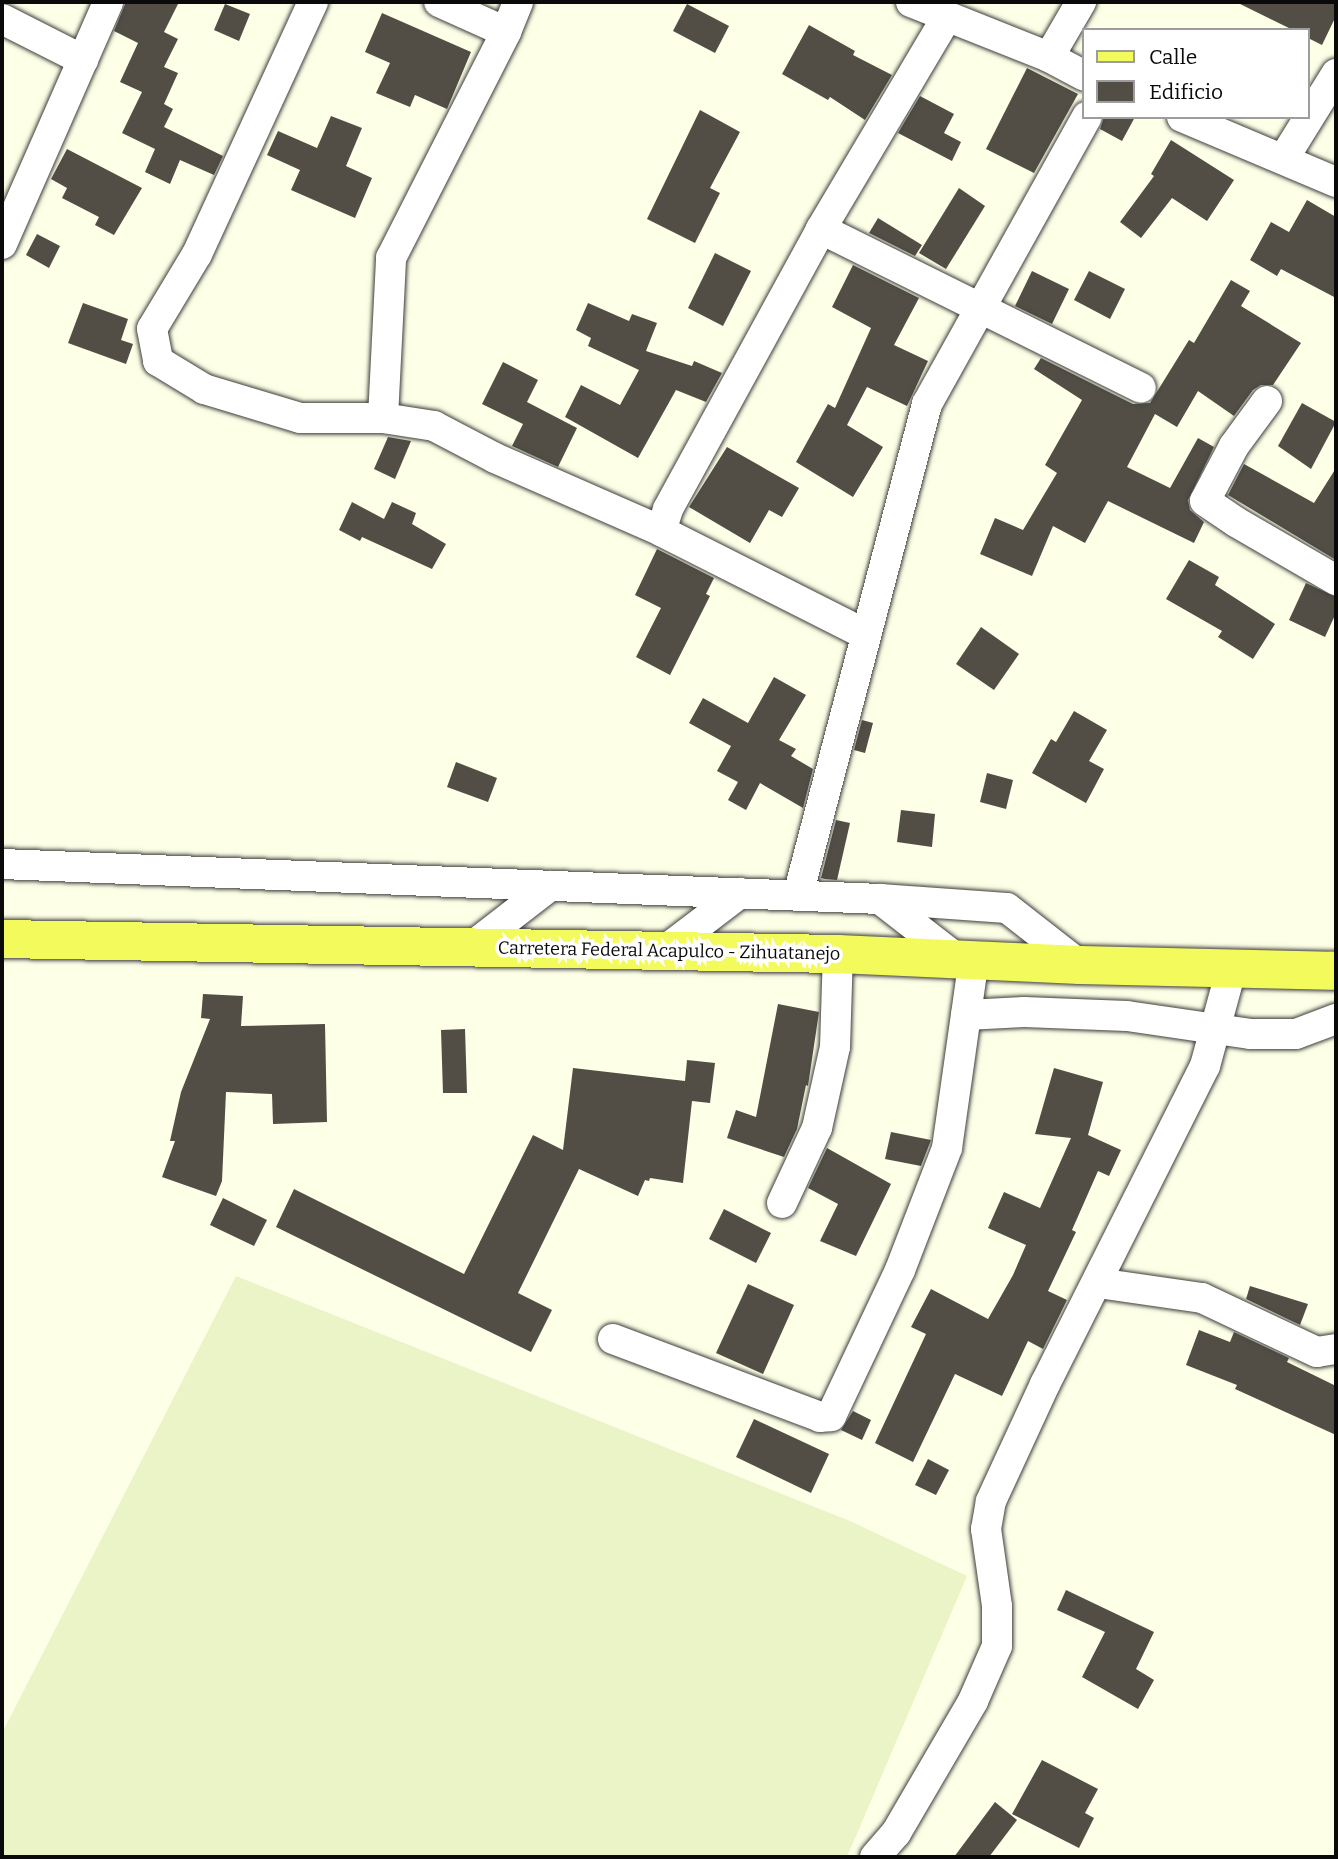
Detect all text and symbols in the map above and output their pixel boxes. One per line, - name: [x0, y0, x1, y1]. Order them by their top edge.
- legend: [1082, 28, 1310, 119]
- text: Calle: [1149, 44, 1197, 70]
- text: Edificio: [1149, 79, 1223, 105]
- street label: Carretera Federal Acapulco - Zihuatanejo: [498, 937, 840, 965]

